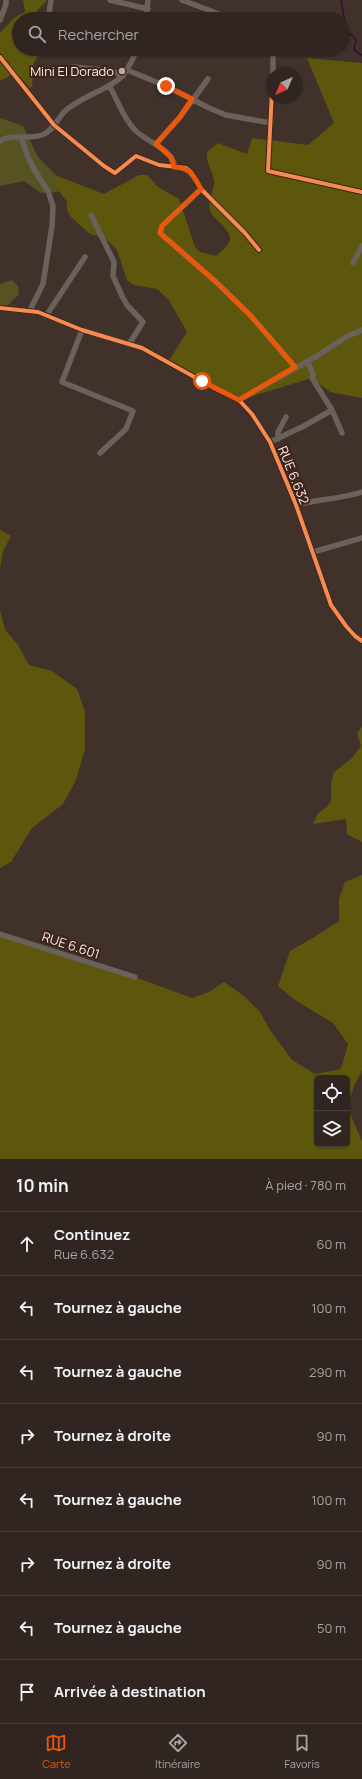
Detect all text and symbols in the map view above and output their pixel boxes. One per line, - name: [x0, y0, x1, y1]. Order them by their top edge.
- search box: [12, 12, 350, 56]
- icon: search: [26, 23, 48, 45]
- text: Rechercher: [58, 24, 139, 45]
- place label: Mini El Dorado: [30, 62, 114, 80]
- marker: Mini El Dorado: [117, 66, 127, 76]
- north arrow: [266, 68, 302, 104]
- route end: [157, 77, 175, 95]
- route start: [193, 372, 211, 390]
- street label: RUE 6.632: [274, 443, 314, 507]
- street label: RUE 6.601: [40, 927, 102, 963]
- map controls: [314, 1075, 350, 1147]
- button: locate: [314, 1075, 350, 1111]
- button: layers: [314, 1111, 350, 1147]
- text: 10 min: [16, 1174, 69, 1197]
- text: À pied · 780 m: [265, 1176, 346, 1194]
- text: Continuez: [54, 1224, 130, 1245]
- icon: ahead: [16, 1233, 38, 1255]
- text: 60 m: [316, 1235, 346, 1253]
- text: Rue 6.632: [54, 1245, 114, 1263]
- icon: left: [16, 1297, 38, 1319]
- text: Tournez à gauche: [54, 1297, 182, 1318]
- text: 100 m: [311, 1299, 346, 1317]
- icon: left: [16, 1361, 38, 1383]
- text: Tournez à gauche: [54, 1361, 182, 1382]
- text: 290 m: [309, 1363, 346, 1381]
- icon: right: [16, 1425, 38, 1447]
- text: Tournez à droite: [54, 1425, 171, 1446]
- text: 90 m: [316, 1427, 346, 1445]
- icon: left: [16, 1489, 38, 1511]
- text: Tournez à gauche: [54, 1489, 182, 1510]
- text: 100 m: [311, 1491, 346, 1509]
- icon: right: [16, 1553, 38, 1575]
- text: Tournez à droite: [54, 1553, 171, 1574]
- text: 90 m: [316, 1555, 346, 1573]
- icon: left: [16, 1617, 38, 1639]
- text: Tournez à gauche: [54, 1617, 182, 1638]
- text: 50 m: [317, 1619, 346, 1637]
- icon: arrive: [16, 1681, 38, 1703]
- text: Arrivée à destination: [54, 1681, 206, 1702]
- tab: Carte: [42, 1732, 71, 1771]
- tab: Itinéraire: [155, 1732, 200, 1771]
- tab: Favoris: [284, 1732, 320, 1771]

